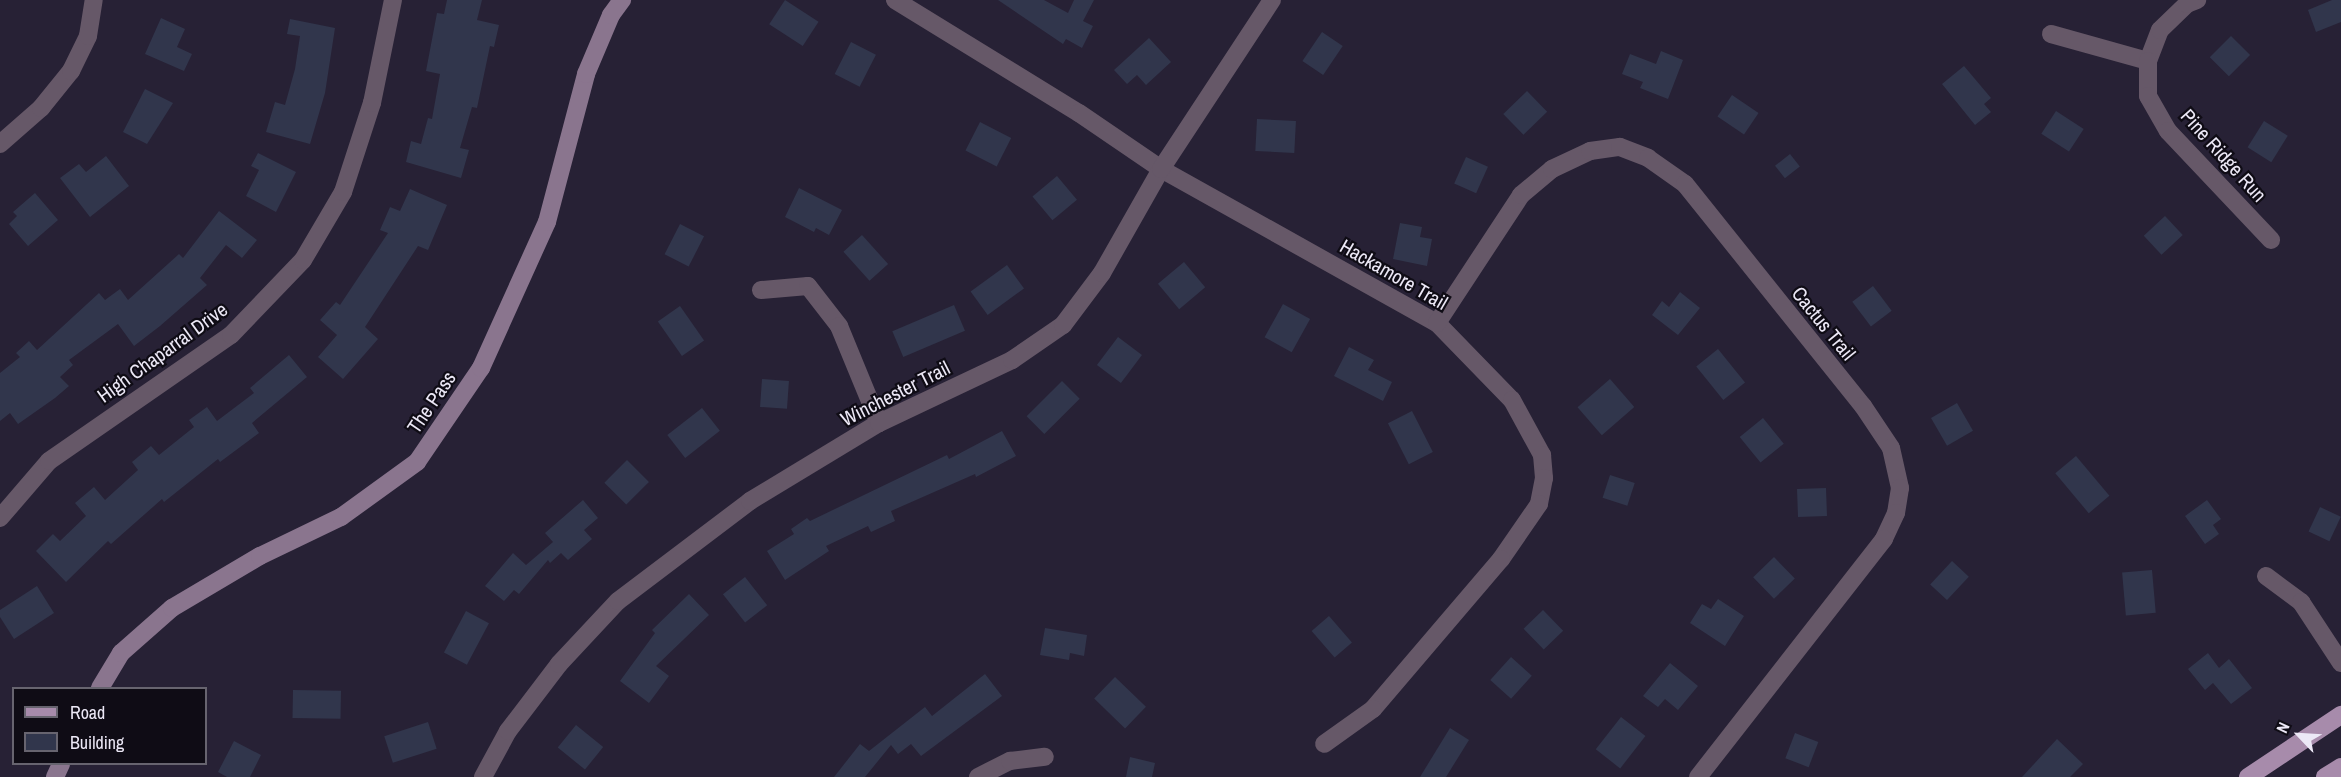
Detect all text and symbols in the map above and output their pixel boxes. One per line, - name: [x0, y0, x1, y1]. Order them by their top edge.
- street label: Pine Ridge Run: [2176, 104, 2272, 206]
- street label: Hackamore Trail: [1336, 233, 1452, 315]
- street label: Cactus Trail: [1787, 281, 1861, 365]
- street label: High Chaparral Drive: [92, 297, 232, 407]
- street label: Winchester Trail: [836, 355, 954, 431]
- street label: The Pass: [402, 367, 460, 437]
- legend: [12, 687, 207, 765]
- text: Road: [70, 700, 105, 725]
- north arrow: [2269, 705, 2329, 765]
- text: N: [2271, 718, 2295, 736]
- text: Building: [70, 730, 124, 755]

